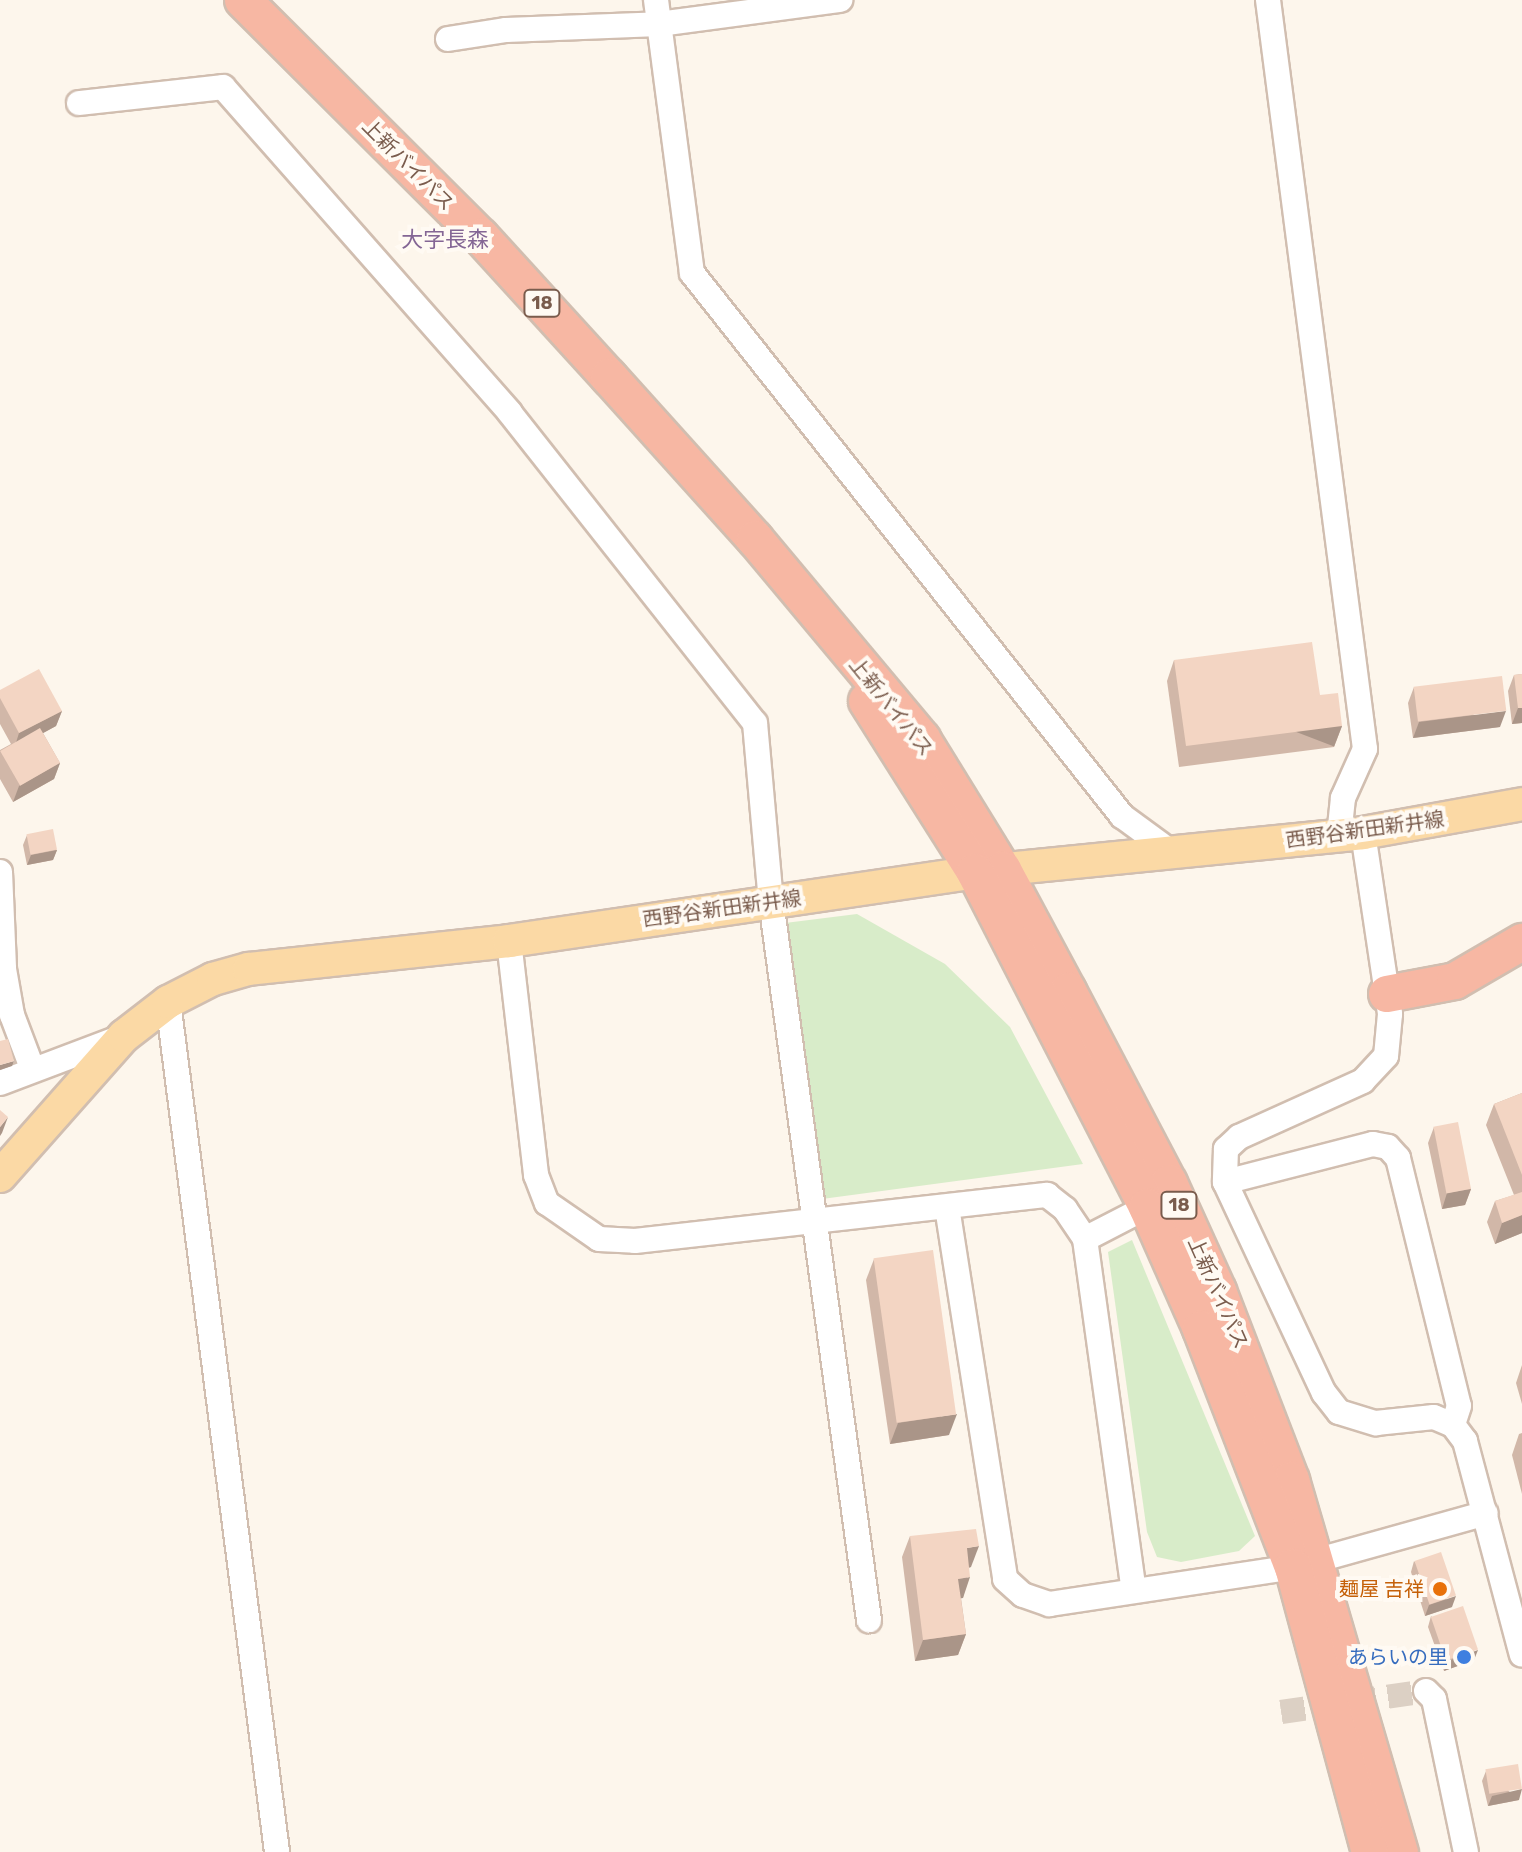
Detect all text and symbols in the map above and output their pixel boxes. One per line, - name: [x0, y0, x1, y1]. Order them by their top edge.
- street label: 上新バイパス: [357, 114, 459, 216]
- district label: 大字長森: [401, 227, 489, 253]
- road number: 18: [522, 289, 562, 317]
- street label: 上新バイパス: [844, 653, 938, 761]
- street label: 西野谷新田新井線: [1284, 807, 1446, 853]
- street label: 西野谷新田新井線: [641, 886, 803, 932]
- road number: 18: [1159, 1191, 1199, 1219]
- street label: 上新バイパス: [1183, 1233, 1253, 1353]
- place label: 麺屋 吉祥: [1339, 1577, 1424, 1601]
- marker: 麺屋 吉祥: [1431, 1580, 1449, 1598]
- place label: あらいの里: [1348, 1645, 1448, 1669]
- marker: あらいの里: [1455, 1648, 1473, 1666]

